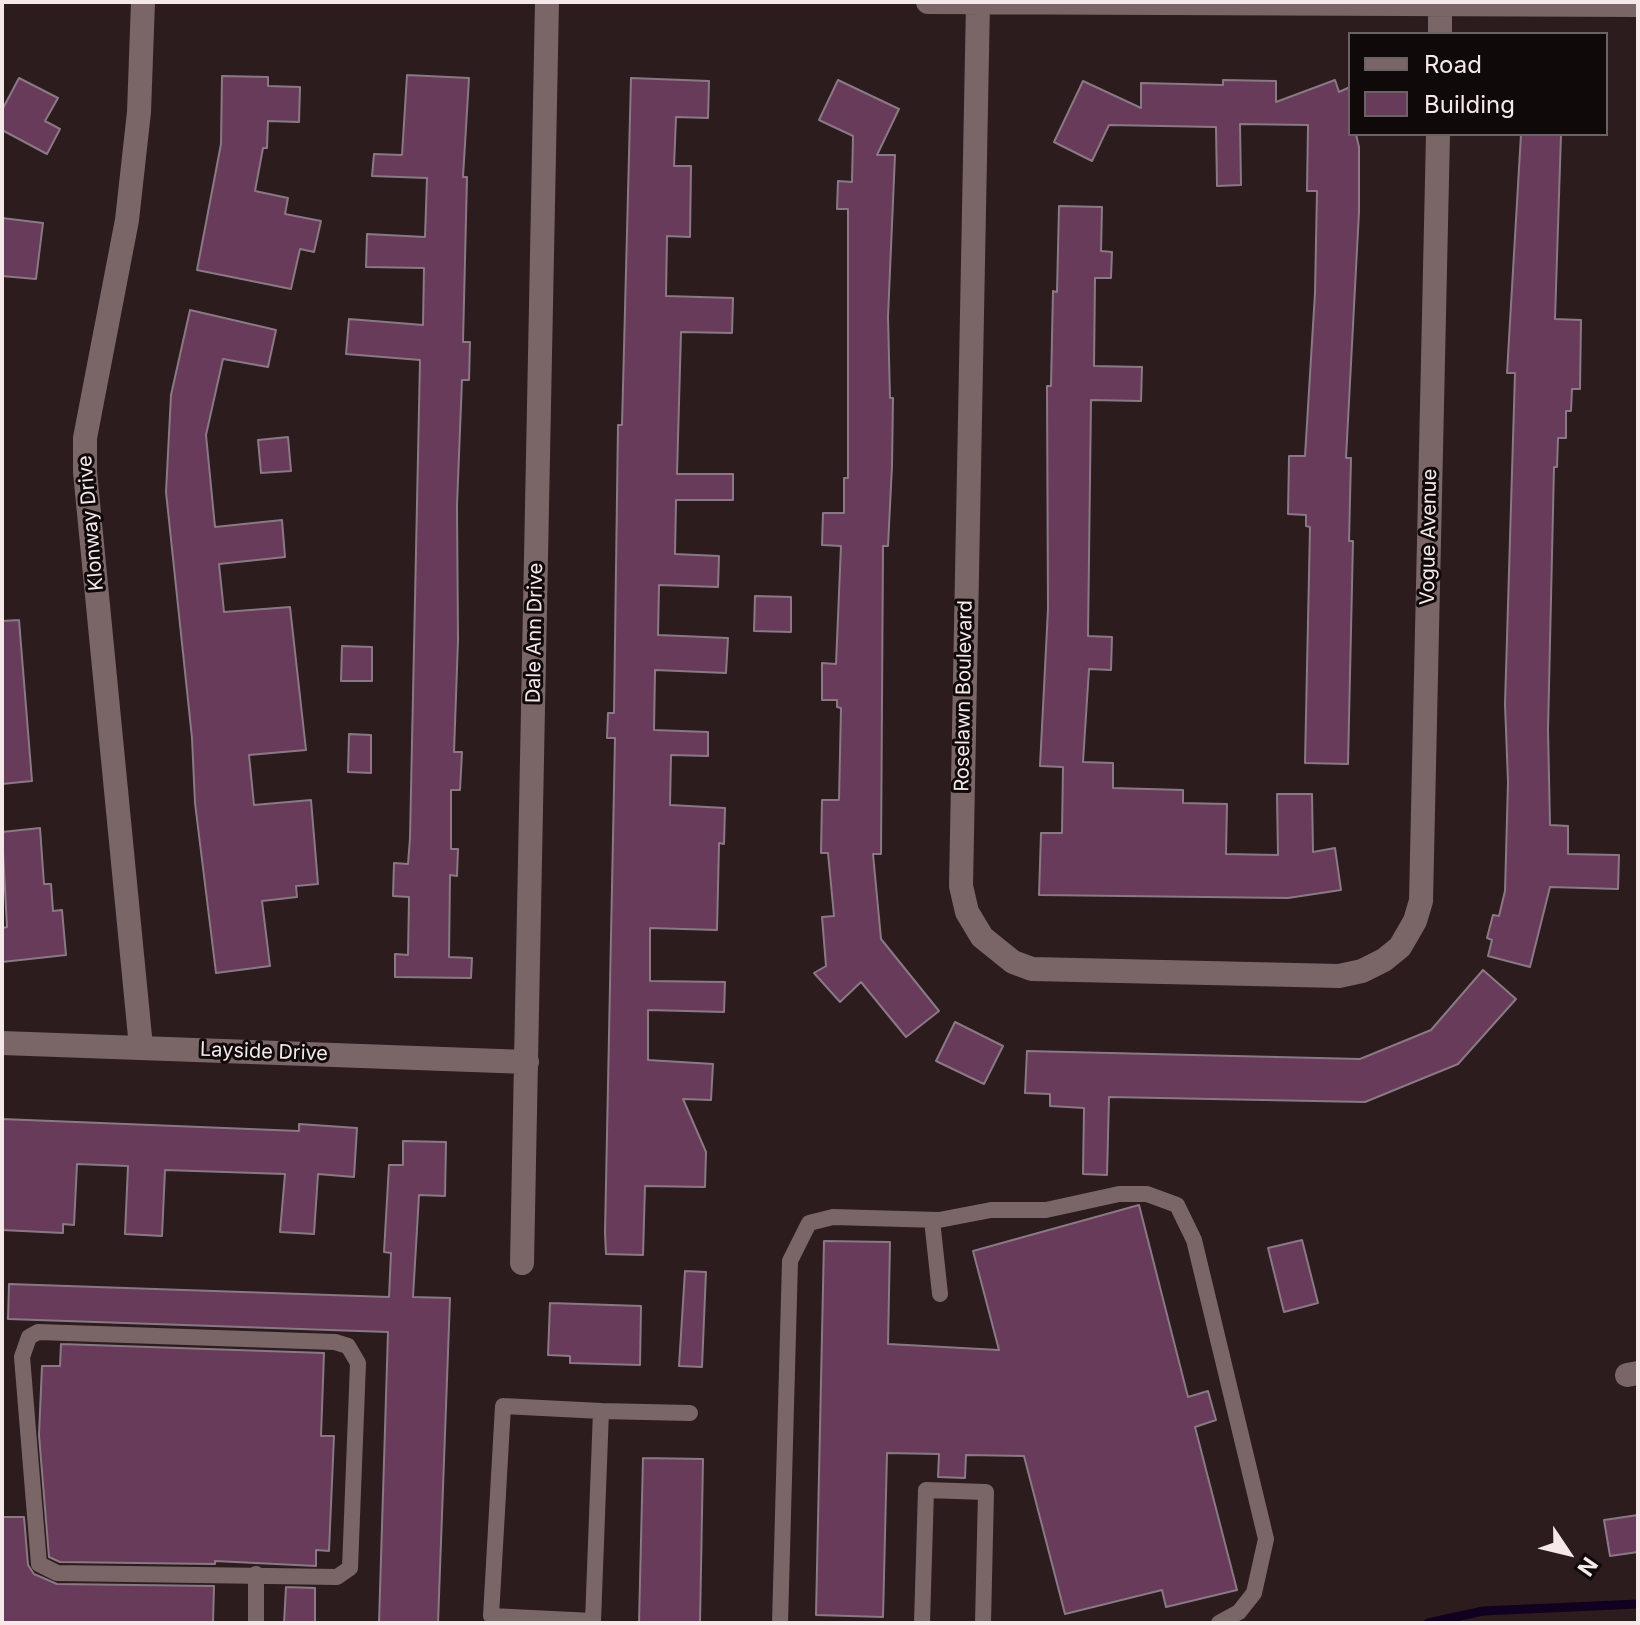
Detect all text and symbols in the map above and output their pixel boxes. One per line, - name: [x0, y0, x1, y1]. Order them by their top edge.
- legend: [1348, 32, 1608, 136]
- text: Road: [1424, 50, 1482, 79]
- text: Building: [1424, 90, 1515, 119]
- street label: Klonway Drive: [73, 454, 109, 592]
- street label: Vogue Avenue: [1416, 469, 1442, 605]
- street label: Dale Ann Drive: [522, 563, 548, 703]
- street label: Roselawn Boulevard: [950, 600, 978, 792]
- street label: Layside Drive: [200, 1038, 328, 1066]
- north arrow: [1528, 1513, 1608, 1593]
- text: N: [1572, 1552, 1603, 1581]

